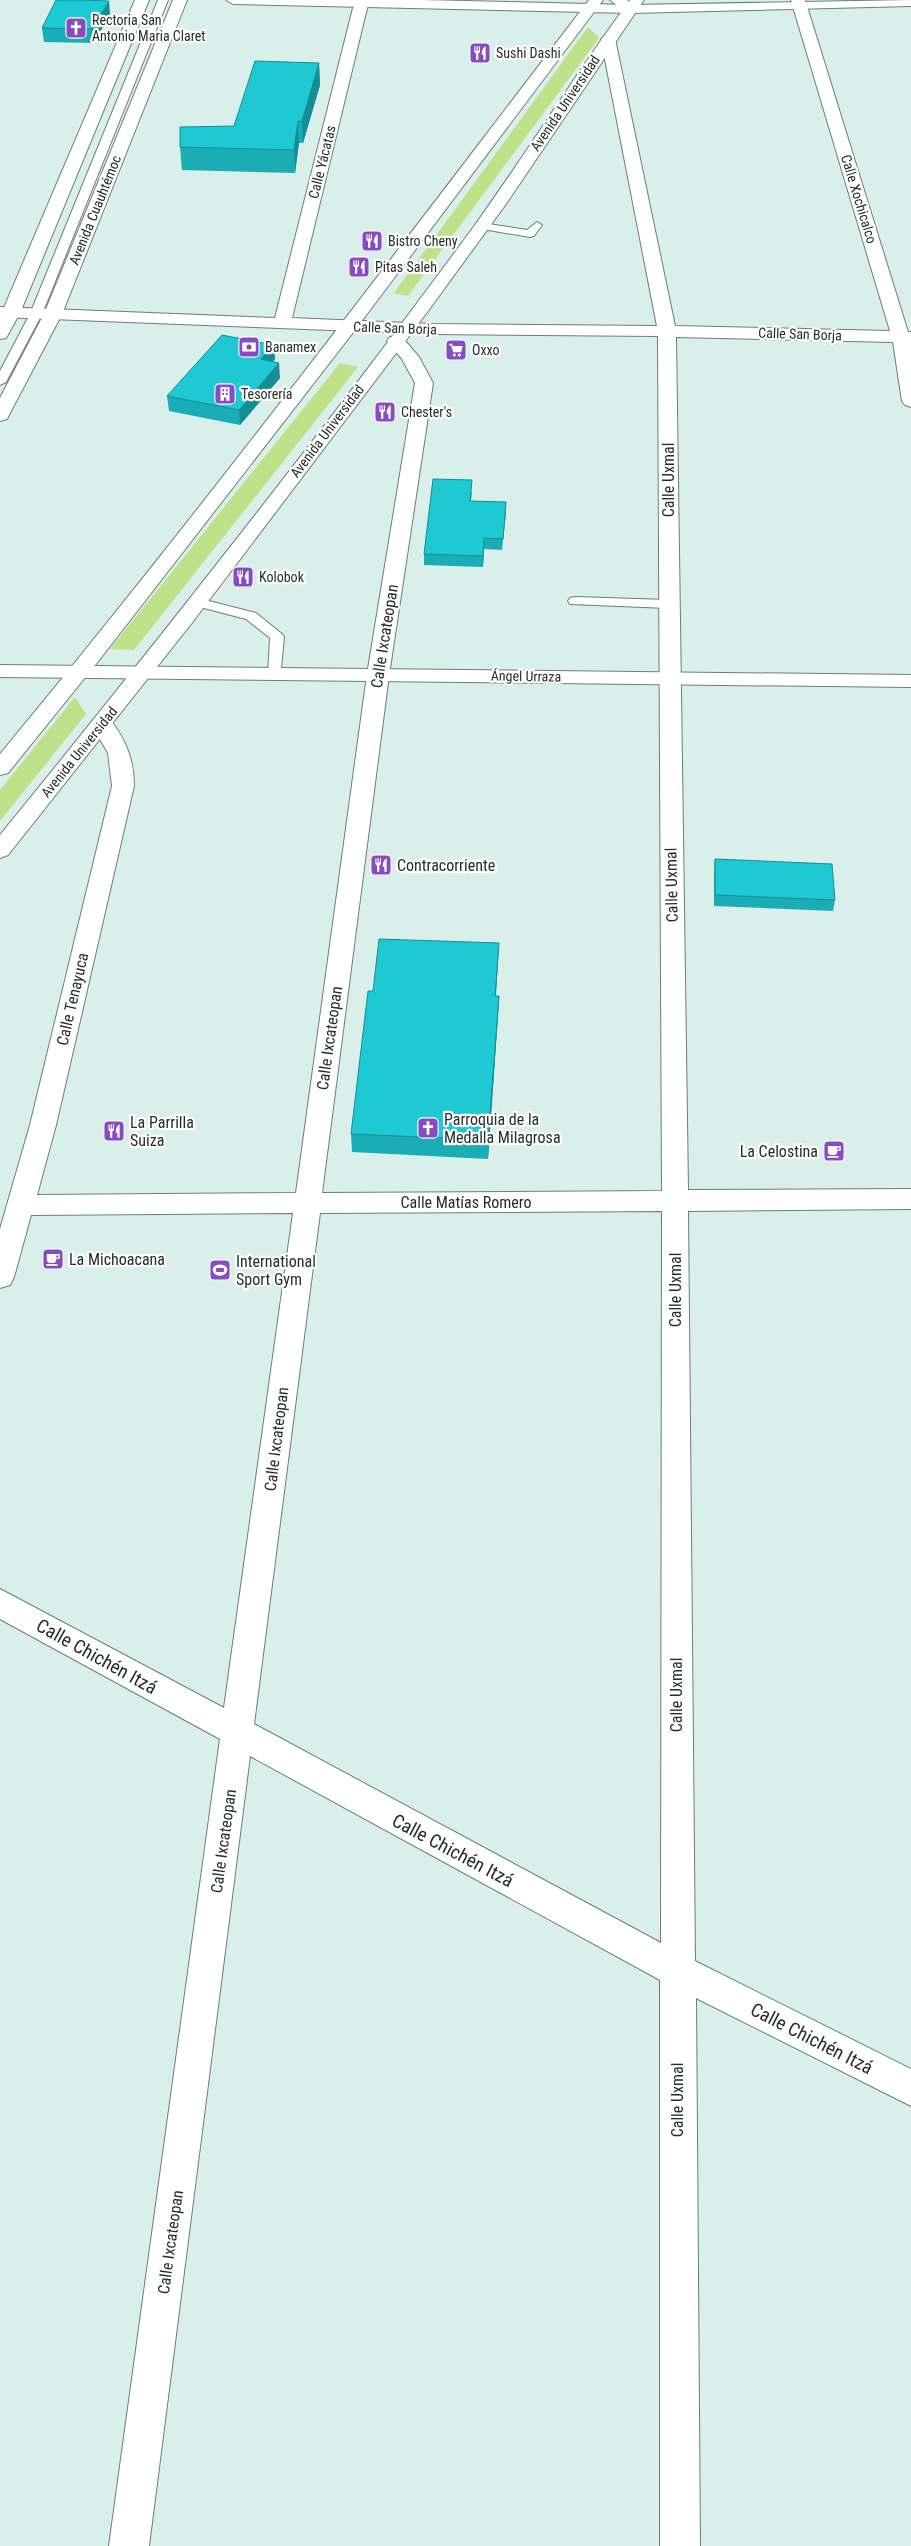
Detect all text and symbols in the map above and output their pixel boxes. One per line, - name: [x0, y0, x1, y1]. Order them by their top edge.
- place label: Rectoria San Antonio Maria Claret: [92, 12, 206, 44]
- church icon: Rectoria San Antonio Maria Claret: [64, 16, 88, 40]
- restaurant icon: Sushi Dashi: [468, 41, 492, 65]
- place label: Sushi Dashi: [496, 45, 561, 61]
- street label: Avenida Universidad: [527, 52, 603, 154]
- street label: Calle Yácatas: [305, 124, 339, 200]
- street label: Avenida Cuauhtémoc: [66, 153, 124, 267]
- street label: Calle Xochicalco: [838, 153, 880, 245]
- restaurant icon: Bistro Cheny: [360, 229, 384, 253]
- place label: Bistro Cheny: [388, 233, 458, 249]
- restaurant icon: Pitas Saleh: [347, 255, 371, 279]
- place label: Pitas Saleh: [375, 259, 437, 275]
- street label: Calle San Borja: [353, 319, 437, 337]
- street label: Calle San Borja: [758, 325, 842, 343]
- bank icon: Banamex: [237, 335, 261, 359]
- supermarket icon: Oxxo: [444, 338, 468, 362]
- place label: Banamex: [265, 339, 316, 355]
- place label: Oxxo: [472, 342, 500, 358]
- building icon: Tesorería: [213, 382, 237, 406]
- street label: Avenida Universidad: [287, 382, 367, 480]
- place label: Tesorería: [241, 386, 293, 402]
- restaurant icon: Chester's: [373, 400, 397, 424]
- place label: Chester's: [401, 404, 452, 420]
- street label: Calle Uxmal: [659, 443, 678, 517]
- restaurant icon: Kolobok: [231, 565, 255, 589]
- place label: Kolobok: [259, 569, 305, 585]
- street label: Calle Ixcateopan: [367, 583, 402, 689]
- street label: Ángel Urraza: [491, 666, 561, 685]
- street label: Avenida Universidad: [38, 704, 120, 800]
- street label: Calle Uxmal: [661, 848, 682, 922]
- restaurant icon: Contracorriente: [369, 853, 393, 877]
- place label: Contracorriente: [397, 856, 495, 875]
- street label: Calle Tenayuca: [53, 951, 92, 1047]
- street label: Calle Ixcateopan: [313, 985, 346, 1091]
- place label: Parroquia de la Medalla Milagrosa: [444, 1110, 561, 1147]
- place label: La Parrilla Suiza: [130, 1113, 194, 1150]
- church icon: Parroquia de la Medalla Milagrosa: [416, 1116, 440, 1140]
- restaurant icon: La Parrilla Suiza: [102, 1119, 126, 1143]
- cafe icon: La Celostina: [822, 1139, 846, 1163]
- place label: La Celostina: [740, 1142, 818, 1161]
- street label: Calle Matías Romero: [401, 1193, 531, 1212]
- cafe icon: La Michoacana: [41, 1247, 65, 1271]
- place label: La Michoacana: [69, 1250, 165, 1269]
- place label: International Sport Gym: [236, 1252, 316, 1289]
- street label: Calle Uxmal: [666, 1253, 685, 1327]
- sports icon: International Sport Gym: [208, 1258, 232, 1282]
- street label: Calle Ixcateopan: [261, 1386, 292, 1492]
- street label: Calle Chichén Itzá: [32, 1614, 161, 1699]
- street label: Calle Uxmal: [667, 1658, 686, 1732]
- street label: Calle Ixcateopan: [207, 1788, 240, 1894]
- street label: Calle Chichén Itzá: [388, 1809, 518, 1892]
- street label: Calle Chichén Itzá: [747, 1998, 877, 2079]
- street label: Calle Uxmal: [668, 2063, 687, 2137]
- street label: Calle Ixcateopan: [154, 2189, 187, 2295]

